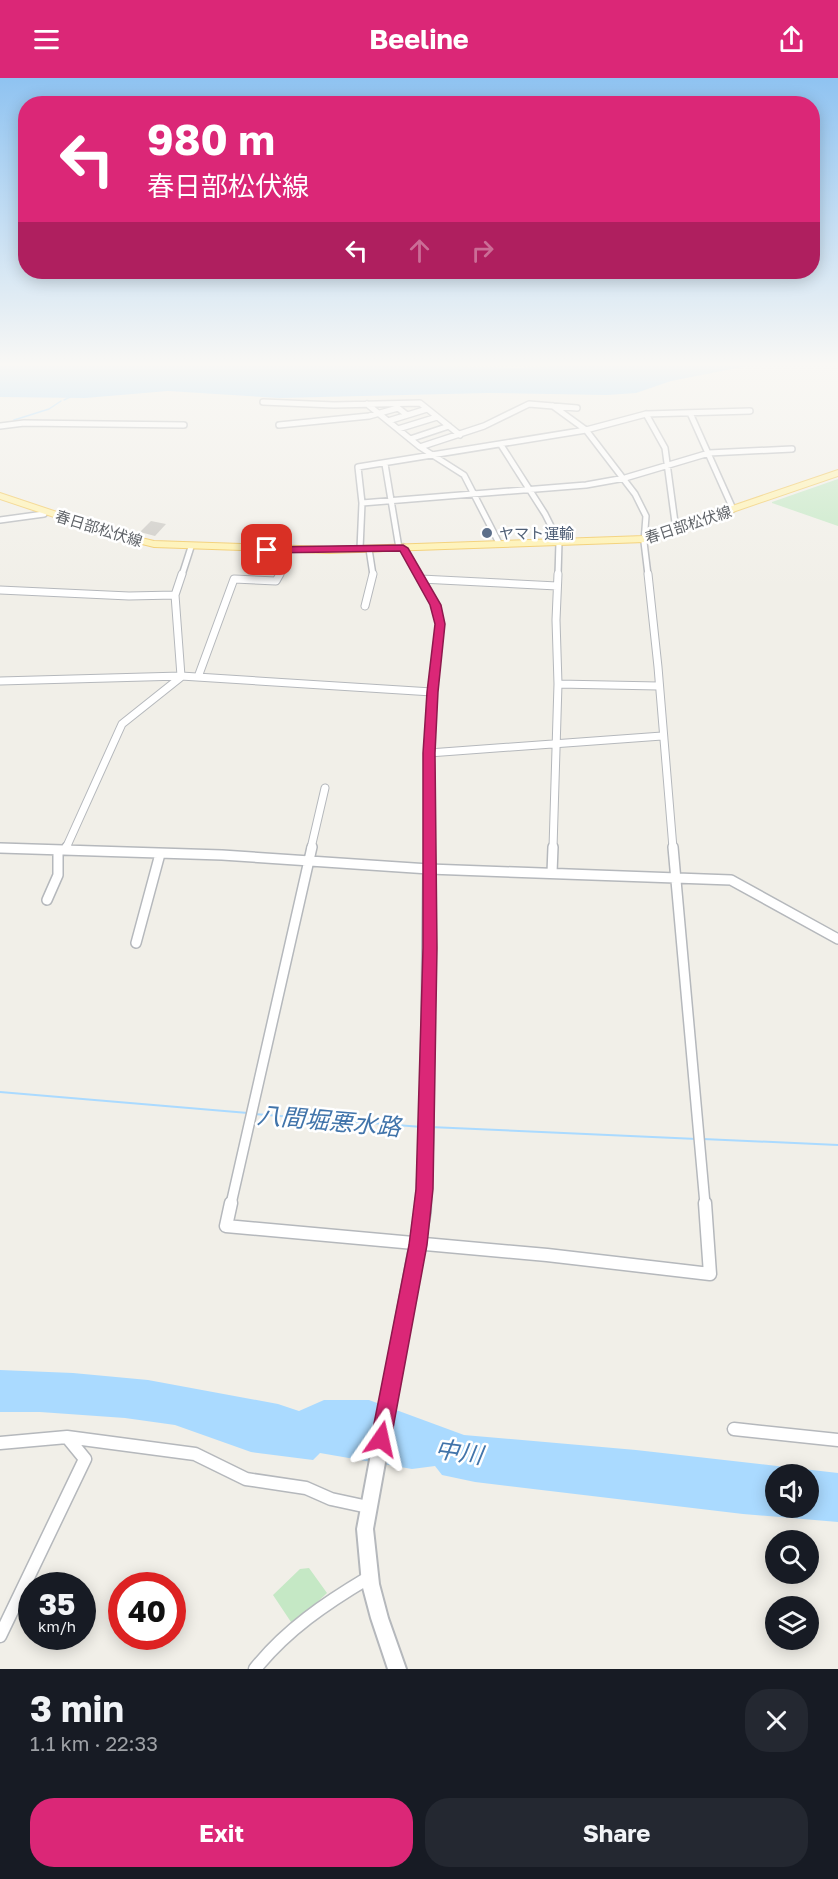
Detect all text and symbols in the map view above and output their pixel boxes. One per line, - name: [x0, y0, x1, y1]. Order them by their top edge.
- icon: menu: [30, 23, 63, 56]
- text: Beeline: [369, 23, 469, 55]
- icon: share: [775, 23, 808, 56]
- text: 980 m: [147, 114, 275, 164]
- icon: left: [48, 120, 126, 198]
- text: 春日部松伏線: [147, 170, 309, 202]
- icon: left: [340, 234, 373, 267]
- icon: ahead: [403, 234, 436, 267]
- icon: right: [466, 234, 499, 267]
- street label: 春日部松伏線: [642, 502, 734, 546]
- street label: 春日部松伏線: [53, 506, 145, 550]
- pin: [241, 524, 292, 575]
- place label: ヤマト運輸: [499, 524, 574, 542]
- marker: ヤマト運輸: [480, 526, 494, 540]
- icon: arrive: [250, 533, 283, 566]
- water label: 八間堀悪水路: [256, 1099, 404, 1141]
- position arrow: [349, 1407, 413, 1471]
- water label: 中川: [433, 1433, 488, 1469]
- map controls: [765, 1464, 819, 1650]
- button: sound: [765, 1464, 819, 1518]
- button: search: [765, 1530, 819, 1584]
- speed limit sign: 40: [108, 1572, 186, 1650]
- text: 35: [39, 1586, 75, 1622]
- button: layers: [765, 1596, 819, 1650]
- text: km/h: [38, 1617, 76, 1635]
- text: 3 min: [30, 1687, 124, 1730]
- button: close: [745, 1689, 808, 1752]
- text: 1.1 km · 22:33: [30, 1731, 158, 1755]
- button: Exit: [30, 1798, 413, 1867]
- button: Share: [425, 1798, 808, 1867]

